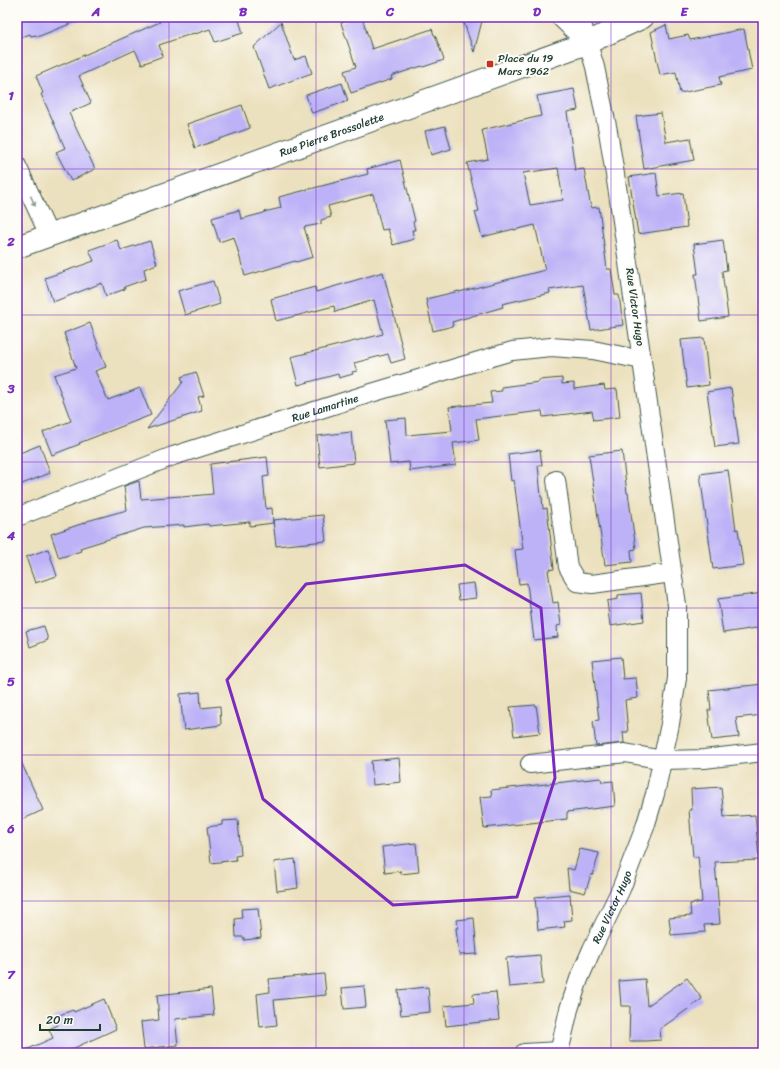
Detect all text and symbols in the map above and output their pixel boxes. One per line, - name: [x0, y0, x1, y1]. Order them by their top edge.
- text: A: [91, 0, 100, 23]
- text: B: [239, 0, 248, 23]
- text: C: [385, 0, 395, 23]
- text: D: [533, 0, 541, 23]
- text: E: [680, 0, 689, 23]
- place label: Place du 19 Mars 1962: [498, 49, 554, 81]
- marker: Place du 19 Mars 1962: [485, 59, 495, 69]
- text: 1: [8, 84, 14, 107]
- street label: Rue Pierre Brossolette: [277, 107, 387, 162]
- one-way arrow: [30, 195, 36, 206]
- text: 2: [6, 230, 15, 253]
- street label: Rue Victor Hugo: [620, 267, 650, 348]
- text: 3: [6, 377, 15, 400]
- street label: Rue Lamartine: [289, 388, 361, 427]
- text: 4: [6, 524, 16, 547]
- text: 5: [7, 670, 15, 693]
- text: 6: [6, 817, 15, 840]
- street label: Rue Victor Hugo: [587, 867, 637, 947]
- text: 7: [7, 963, 16, 986]
- scale bar: [40, 1006, 100, 1032]
- text: 20 m: [46, 1009, 73, 1031]

